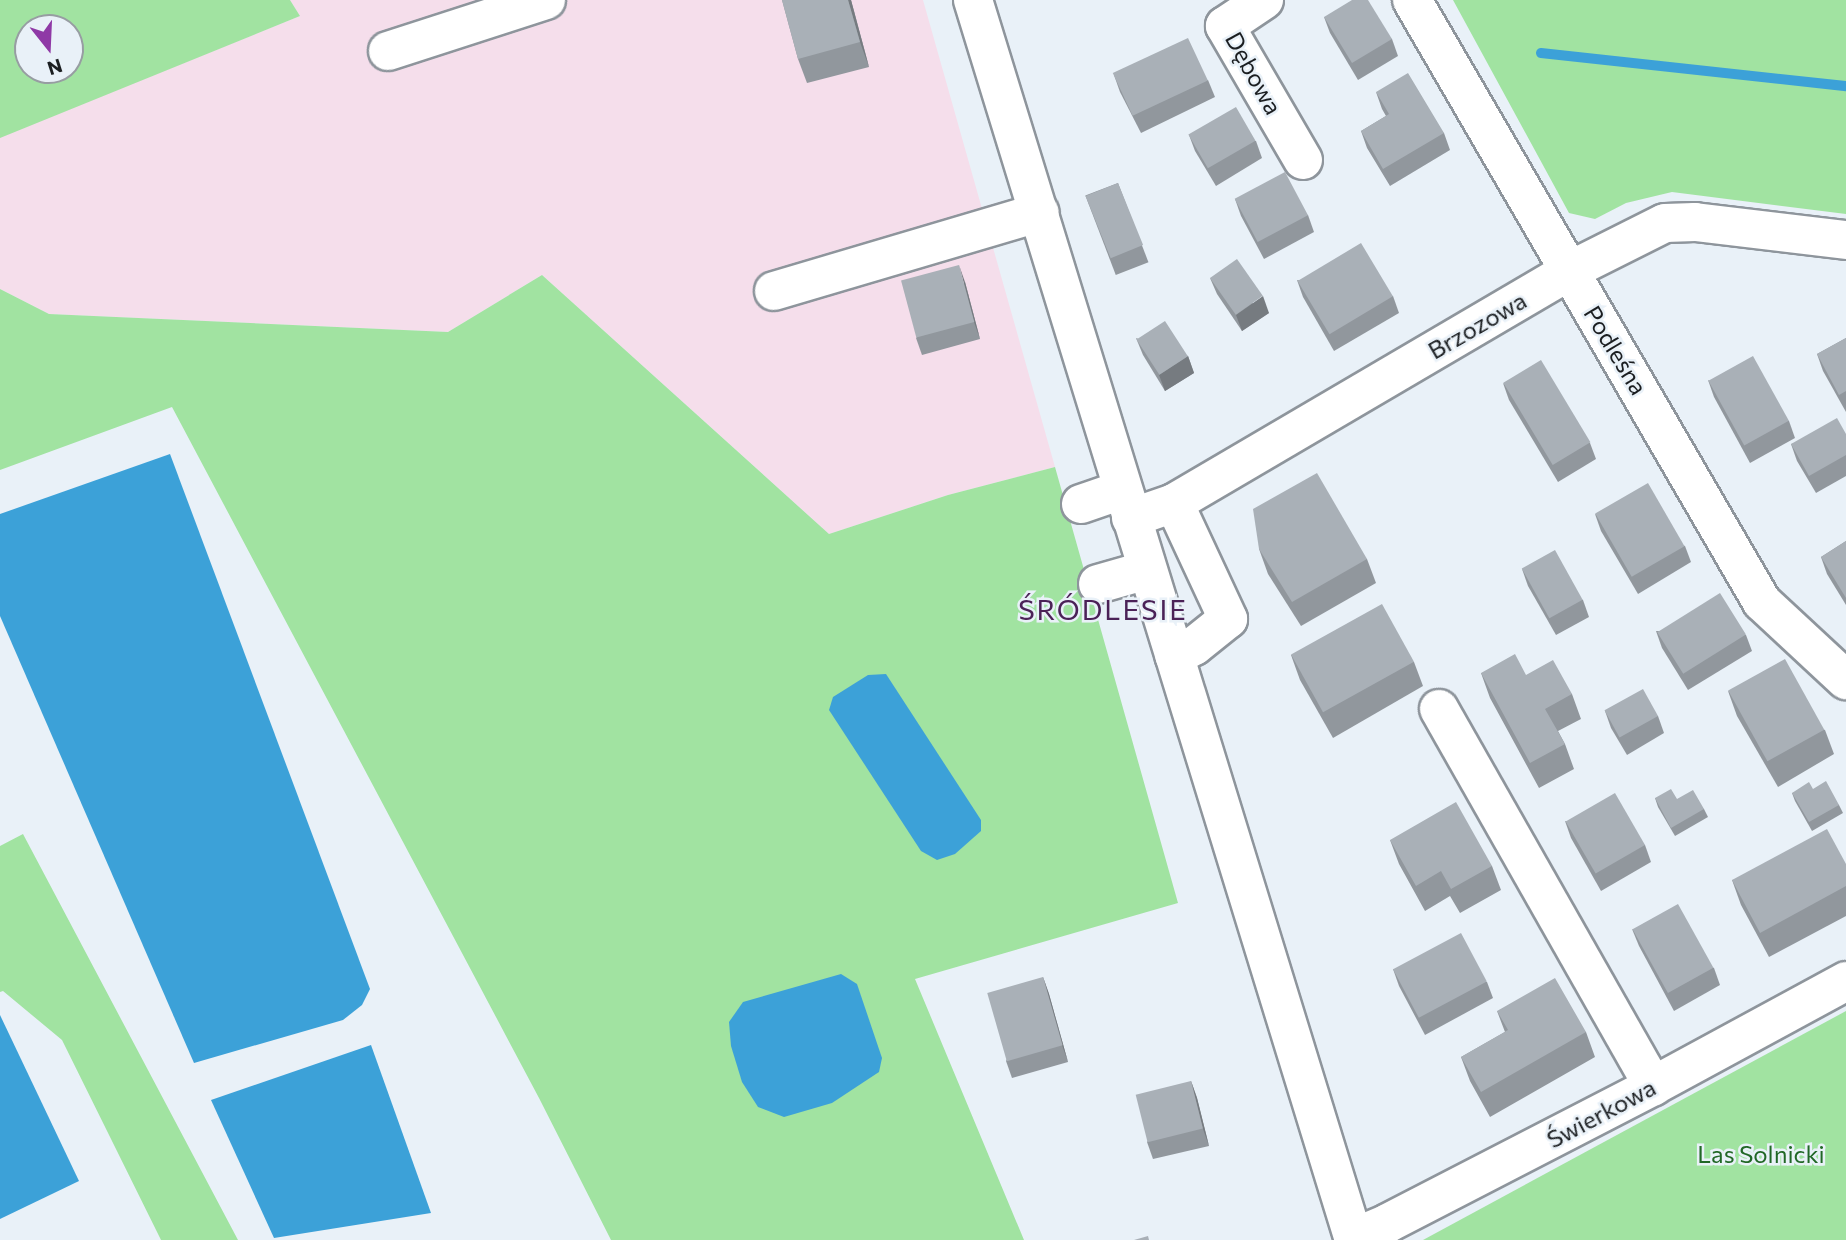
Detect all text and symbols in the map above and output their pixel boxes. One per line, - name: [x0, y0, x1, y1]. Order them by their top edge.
- north arrow: [14, 14, 84, 84]
- street label: Dębowa: [1220, 27, 1288, 119]
- text: N: [45, 54, 65, 81]
- street label: Brzozowa: [1423, 285, 1531, 365]
- street label: Podleśna: [1578, 300, 1654, 400]
- district label: ŚRÓDLESIE: [1019, 592, 1187, 626]
- street label: Świerkowa: [1542, 1072, 1660, 1154]
- park label: Las Solnicki: [1697, 1140, 1825, 1168]

